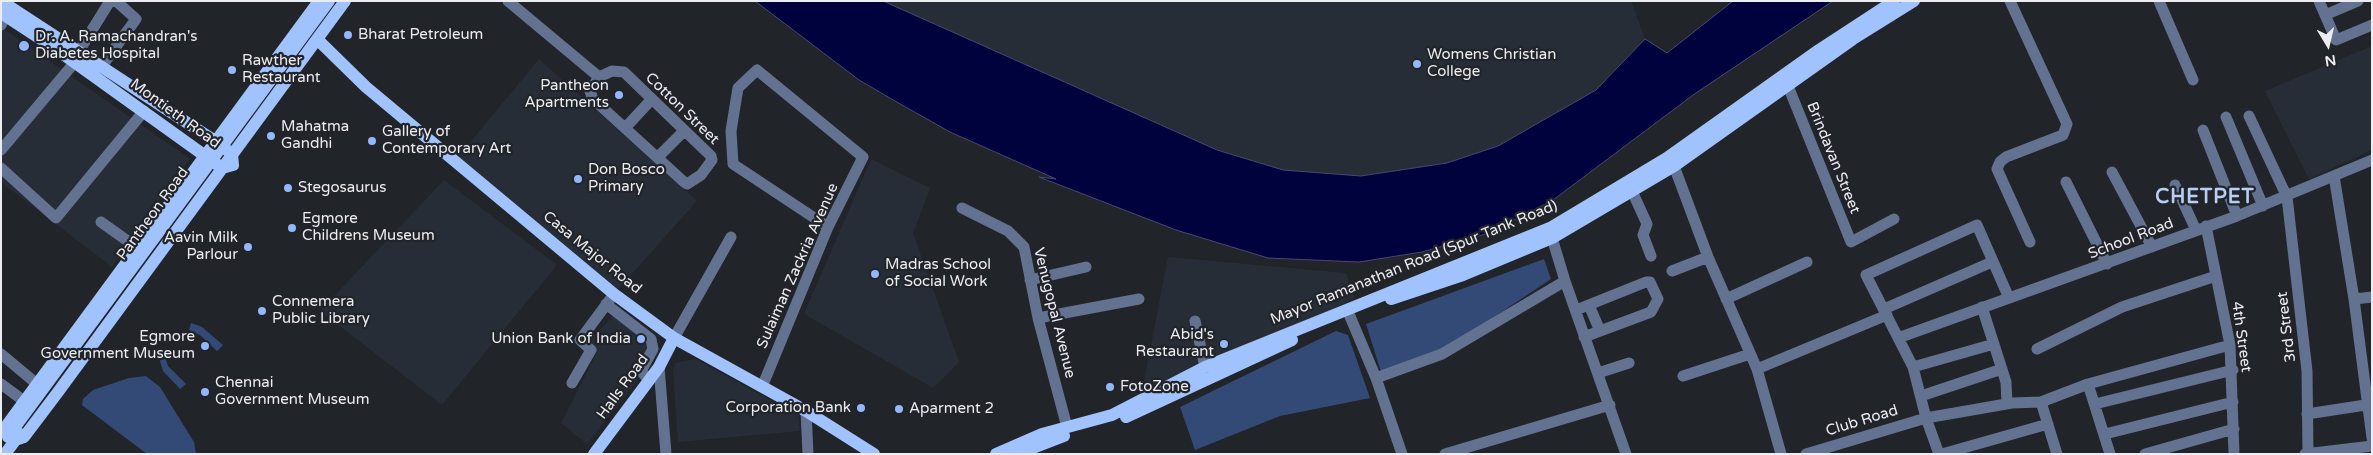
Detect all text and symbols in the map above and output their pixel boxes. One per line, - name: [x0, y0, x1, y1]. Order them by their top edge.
- north arrow: [2303, 20, 2353, 70]
- place label: Bharat Petroleum: [358, 26, 483, 44]
- place label: Dr. A. Ramachandran's Diabetes Hospital: [35, 28, 198, 63]
- marker: Bharat Petroleum: [342, 29, 354, 41]
- marker: Dr. A. Ramachandran's Diabetes Hospital: [17, 39, 31, 53]
- place label: Womens Christian College: [1427, 46, 1556, 81]
- text: N: [2324, 51, 2337, 70]
- place label: Rawther Restaurant: [242, 52, 320, 87]
- marker: Womens Christian College: [1411, 58, 1423, 70]
- marker: Rawther Restaurant: [226, 64, 238, 76]
- street label: Cotton Street: [641, 69, 723, 149]
- street label: Montieth Road: [127, 75, 223, 153]
- place label: Pantheon Apartments: [524, 77, 609, 112]
- marker: Pantheon Apartments: [613, 89, 625, 101]
- street label: Brindavan Street: [1802, 100, 1864, 216]
- place label: Mahatma Gandhi: [281, 118, 349, 153]
- place label: Gallery of Contemporary Art: [382, 123, 511, 158]
- marker: Mahatma Gandhi: [265, 130, 277, 142]
- marker: Gallery of Contemporary Art: [366, 135, 378, 147]
- place label: Don Bosco Primary: [588, 161, 665, 196]
- street label: Pantheon Road: [113, 164, 193, 264]
- marker: Don Bosco Primary: [572, 173, 584, 185]
- place label: Stegosaurus: [298, 179, 386, 197]
- street label: Sulaiman Zackria Avenue: [753, 181, 843, 351]
- marker: Stegosaurus: [282, 182, 294, 194]
- district label: CHETPET: [2154, 186, 2256, 210]
- street label: Mayor Ramanathan Road (Spur Tank Road): [1268, 197, 1560, 329]
- street label: Casa Major Road: [539, 208, 645, 298]
- place label: Egmore Childrens Museum: [302, 210, 435, 245]
- street label: School Road: [2086, 214, 2176, 264]
- marker: Egmore Childrens Museum: [286, 222, 298, 234]
- place label: Aavin Milk Parlour: [164, 229, 238, 264]
- marker: Aavin Milk Parlour: [242, 241, 254, 253]
- street label: Venugopal Avenue: [1029, 246, 1079, 380]
- place label: Madras School of Social Work: [885, 256, 991, 291]
- marker: Madras School of Social Work: [869, 268, 881, 280]
- street label: 3rd Street: [2274, 291, 2300, 363]
- place label: Connemera Public Library: [272, 293, 370, 328]
- street label: 4th Street: [2227, 301, 2255, 373]
- marker: Connemera Public Library: [256, 305, 268, 317]
- place label: Abid's Restaurant: [1136, 326, 1214, 361]
- place label: Egmore Government Museum: [41, 328, 195, 363]
- place label: Union Bank of India: [491, 330, 631, 348]
- marker: Union Bank of India: [635, 333, 647, 345]
- marker: Abid's Restaurant: [1218, 338, 1230, 350]
- marker: Egmore Government Museum: [199, 340, 211, 352]
- street label: Halls Road: [593, 351, 653, 423]
- place label: Chennai Government Museum: [215, 374, 369, 409]
- place label: FotoZone: [1120, 378, 1189, 396]
- marker: FotoZone: [1104, 381, 1116, 393]
- marker: Chennai Government Museum: [199, 386, 211, 398]
- place label: Corporation Bank: [726, 399, 851, 417]
- place label: Aparment 2: [909, 400, 994, 418]
- marker: Corporation Bank: [855, 402, 867, 414]
- street label: Club Road: [1824, 402, 1900, 440]
- marker: Aparment 2: [893, 403, 905, 415]

